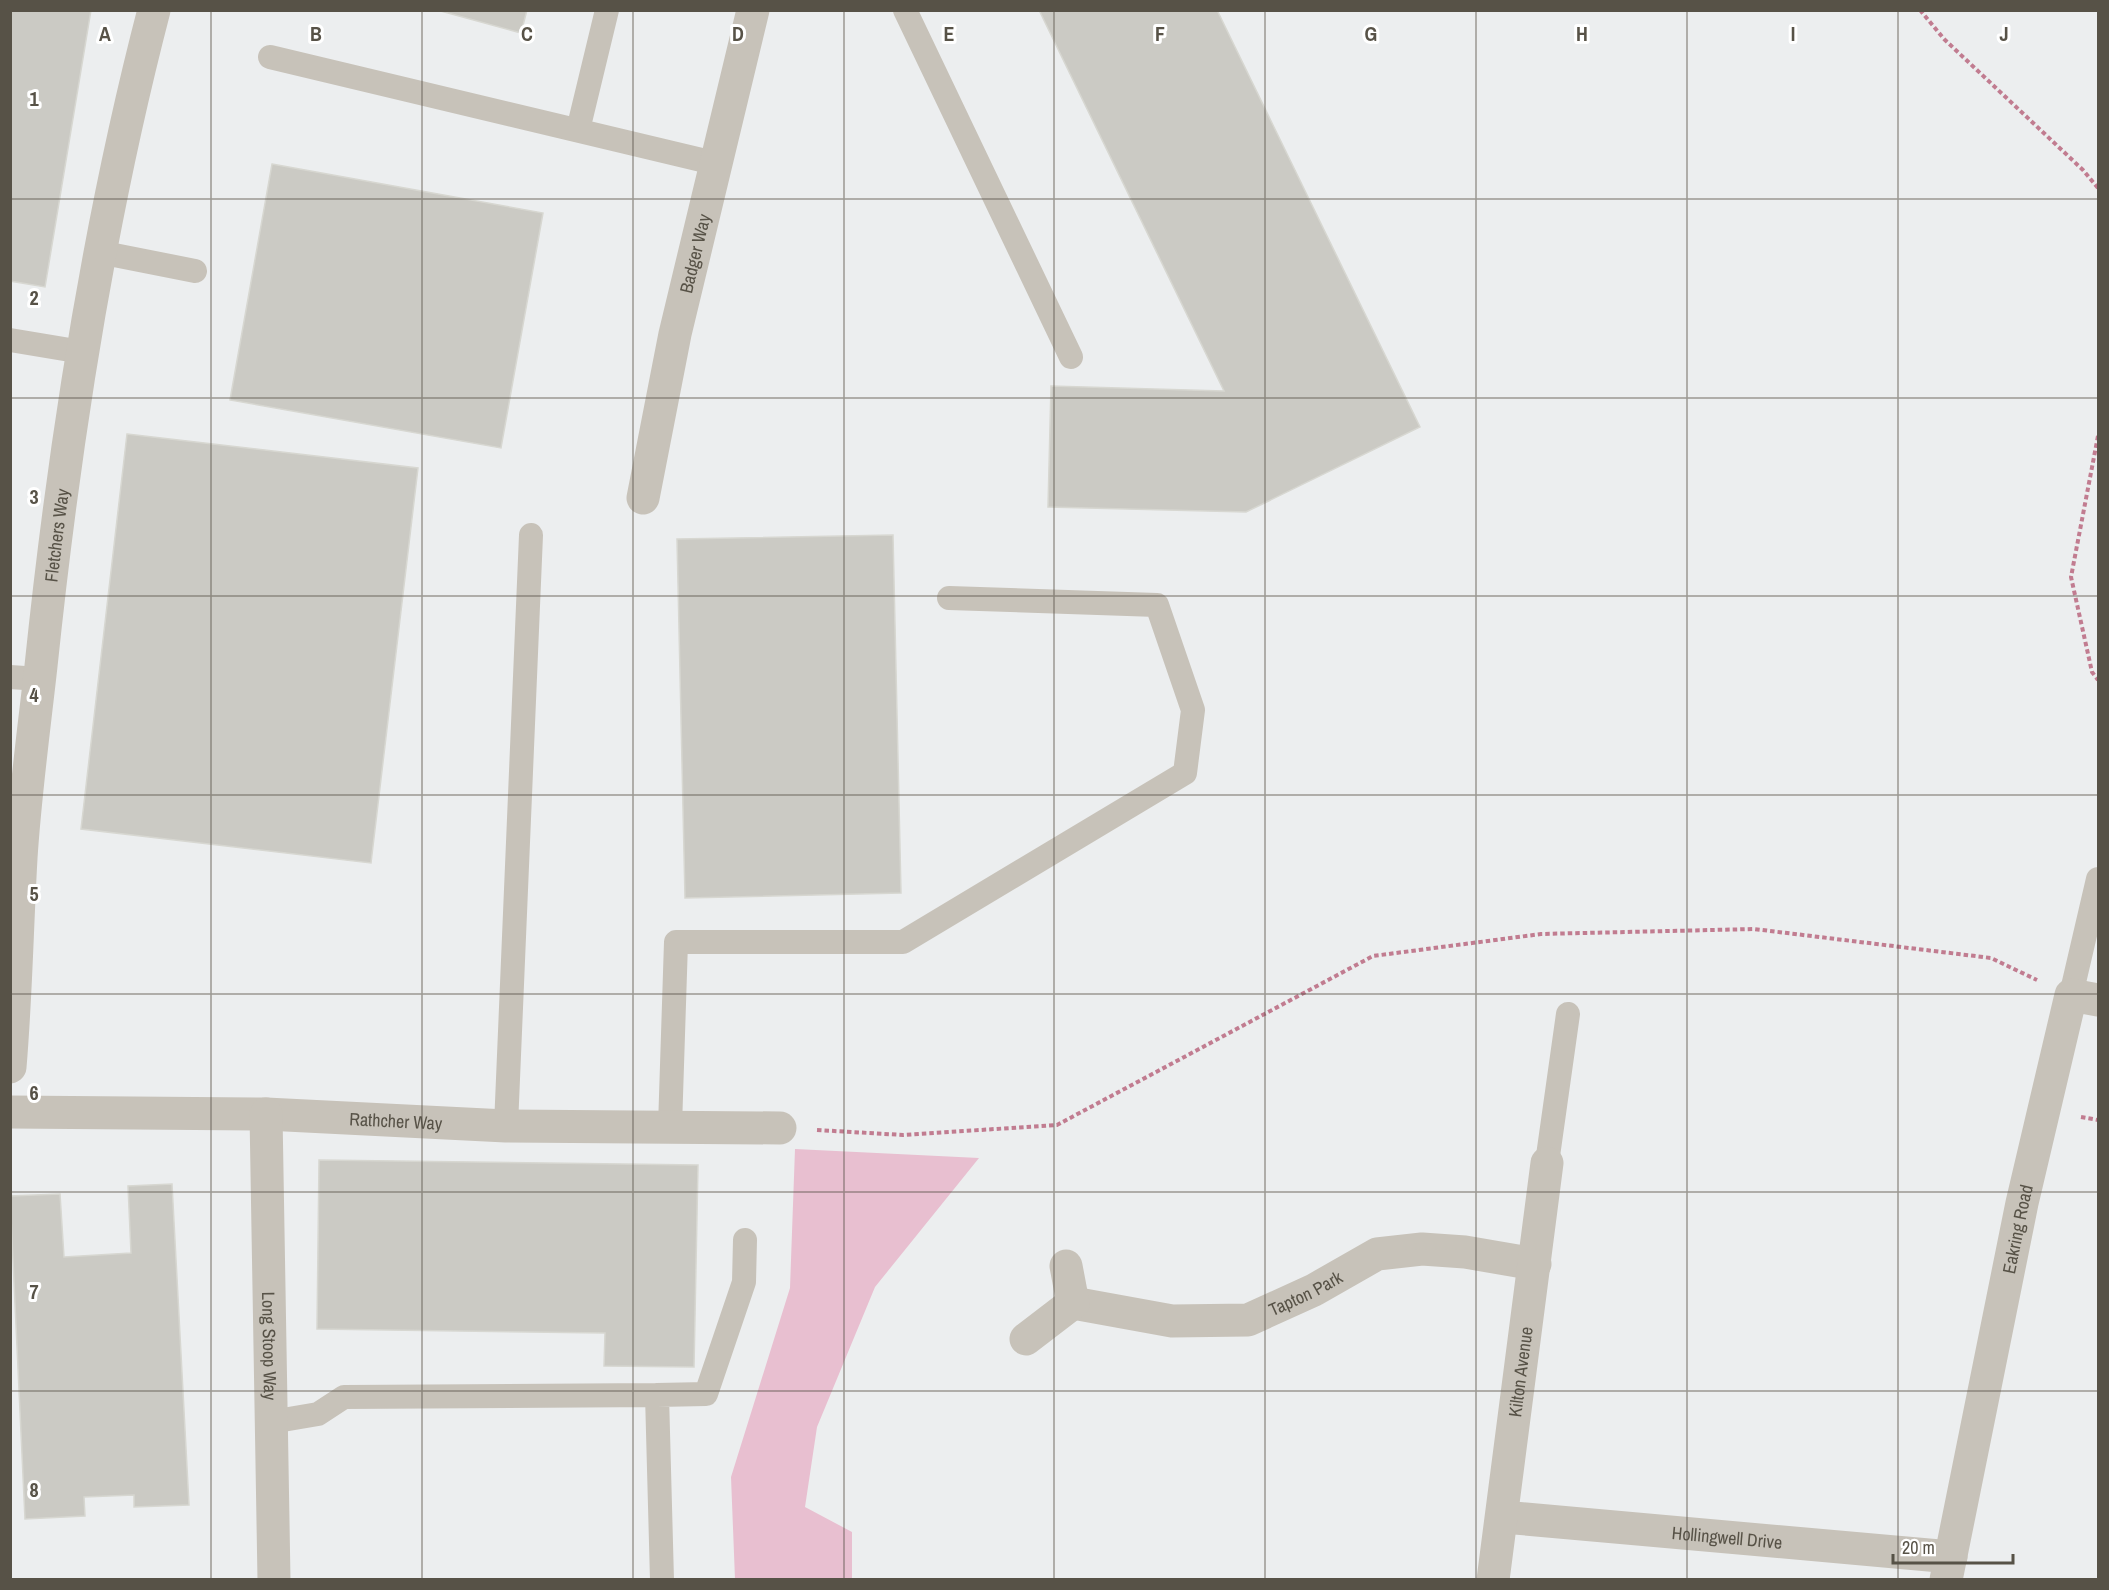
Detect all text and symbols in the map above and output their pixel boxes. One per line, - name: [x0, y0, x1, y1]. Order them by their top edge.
- text: A: [99, 20, 111, 47]
- text: B: [310, 20, 322, 47]
- text: C: [521, 20, 533, 47]
- text: D: [732, 20, 744, 47]
- text: E: [944, 20, 955, 47]
- text: F: [1155, 20, 1165, 47]
- text: G: [1365, 20, 1377, 47]
- text: H: [1576, 20, 1588, 47]
- text: I: [1791, 20, 1795, 47]
- text: J: [1999, 20, 2009, 47]
- text: 1: [29, 85, 39, 112]
- street label: Badger Way: [673, 211, 716, 296]
- text: 2: [29, 284, 39, 311]
- text: 3: [29, 483, 39, 510]
- street label: Fletchers Way: [38, 486, 75, 583]
- text: 4: [29, 681, 39, 708]
- text: 5: [29, 880, 39, 907]
- text: 6: [29, 1079, 39, 1106]
- street label: Rathcher Way: [349, 1106, 444, 1135]
- street label: Eakring Road: [1996, 1182, 2038, 1276]
- street label: Tapton Park: [1264, 1264, 1347, 1322]
- text: 7: [29, 1278, 39, 1305]
- street label: Long Stoop Way: [257, 1291, 283, 1401]
- street label: Kilton Avenue: [1502, 1325, 1538, 1418]
- text: 8: [29, 1476, 39, 1503]
- street label: Hollingwell Drive: [1671, 1520, 1783, 1554]
- scale bar: [1893, 1527, 2013, 1565]
- text: 20 m: [1902, 1535, 1935, 1560]

